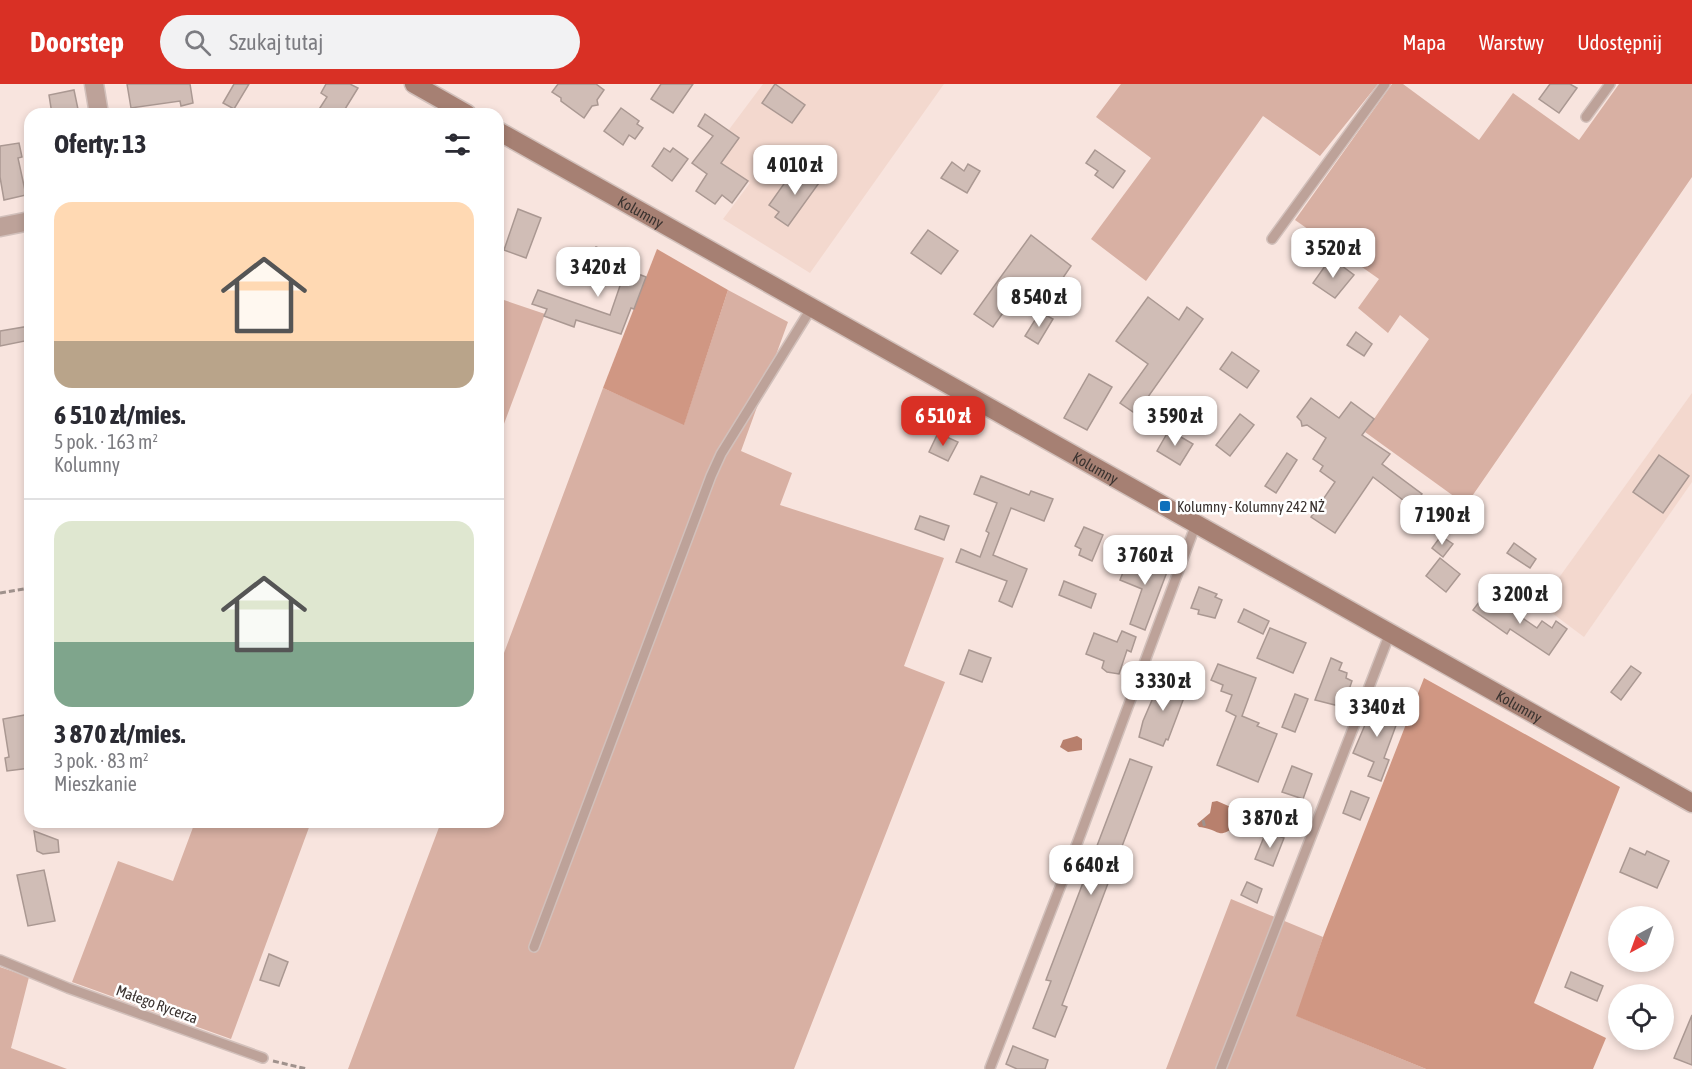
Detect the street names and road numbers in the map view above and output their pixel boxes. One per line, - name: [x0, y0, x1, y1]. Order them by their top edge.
- street label: Kolumny: [615, 192, 667, 231]
- street label: Kolumny: [1070, 448, 1122, 487]
- street label: Kolumny: [1494, 686, 1545, 725]
- street label: Małego Rycerza: [114, 981, 200, 1027]

